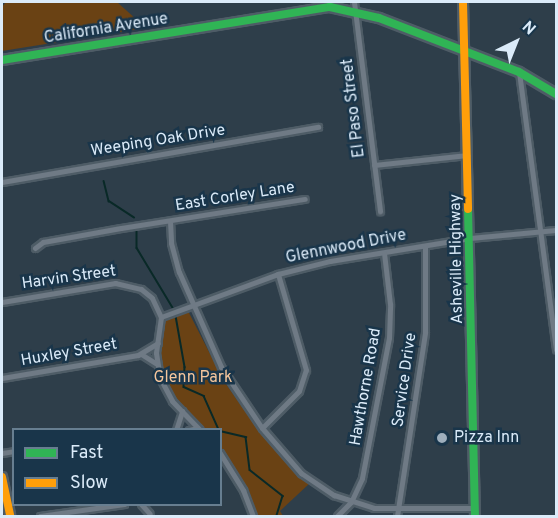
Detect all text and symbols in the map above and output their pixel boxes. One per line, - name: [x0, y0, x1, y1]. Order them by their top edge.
- street label: California Avenue: [42, 10, 170, 48]
- north arrow: [486, 12, 546, 72]
- text: N: [517, 18, 539, 40]
- street label: El Paso Street: [338, 57, 370, 159]
- street label: Weeping Oak Drive: [89, 121, 227, 161]
- street label: East Corley Lane: [174, 178, 296, 216]
- street label: Asheville Highway: [446, 194, 468, 324]
- street label: Glennwood Drive: [284, 226, 408, 268]
- street label: Harvin Street: [21, 262, 117, 294]
- street label: Hawthorne Road: [346, 327, 386, 447]
- street label: Service Drive: [389, 332, 421, 428]
- street label: Huxley Street: [19, 335, 119, 371]
- park label: Glenn Park: [154, 368, 232, 388]
- legend: [12, 428, 222, 506]
- place label: Pizza Inn: [454, 428, 519, 448]
- marker: Pizza Inn: [435, 431, 449, 445]
- text: Fast: [70, 442, 103, 465]
- text: Slow: [70, 472, 108, 495]

